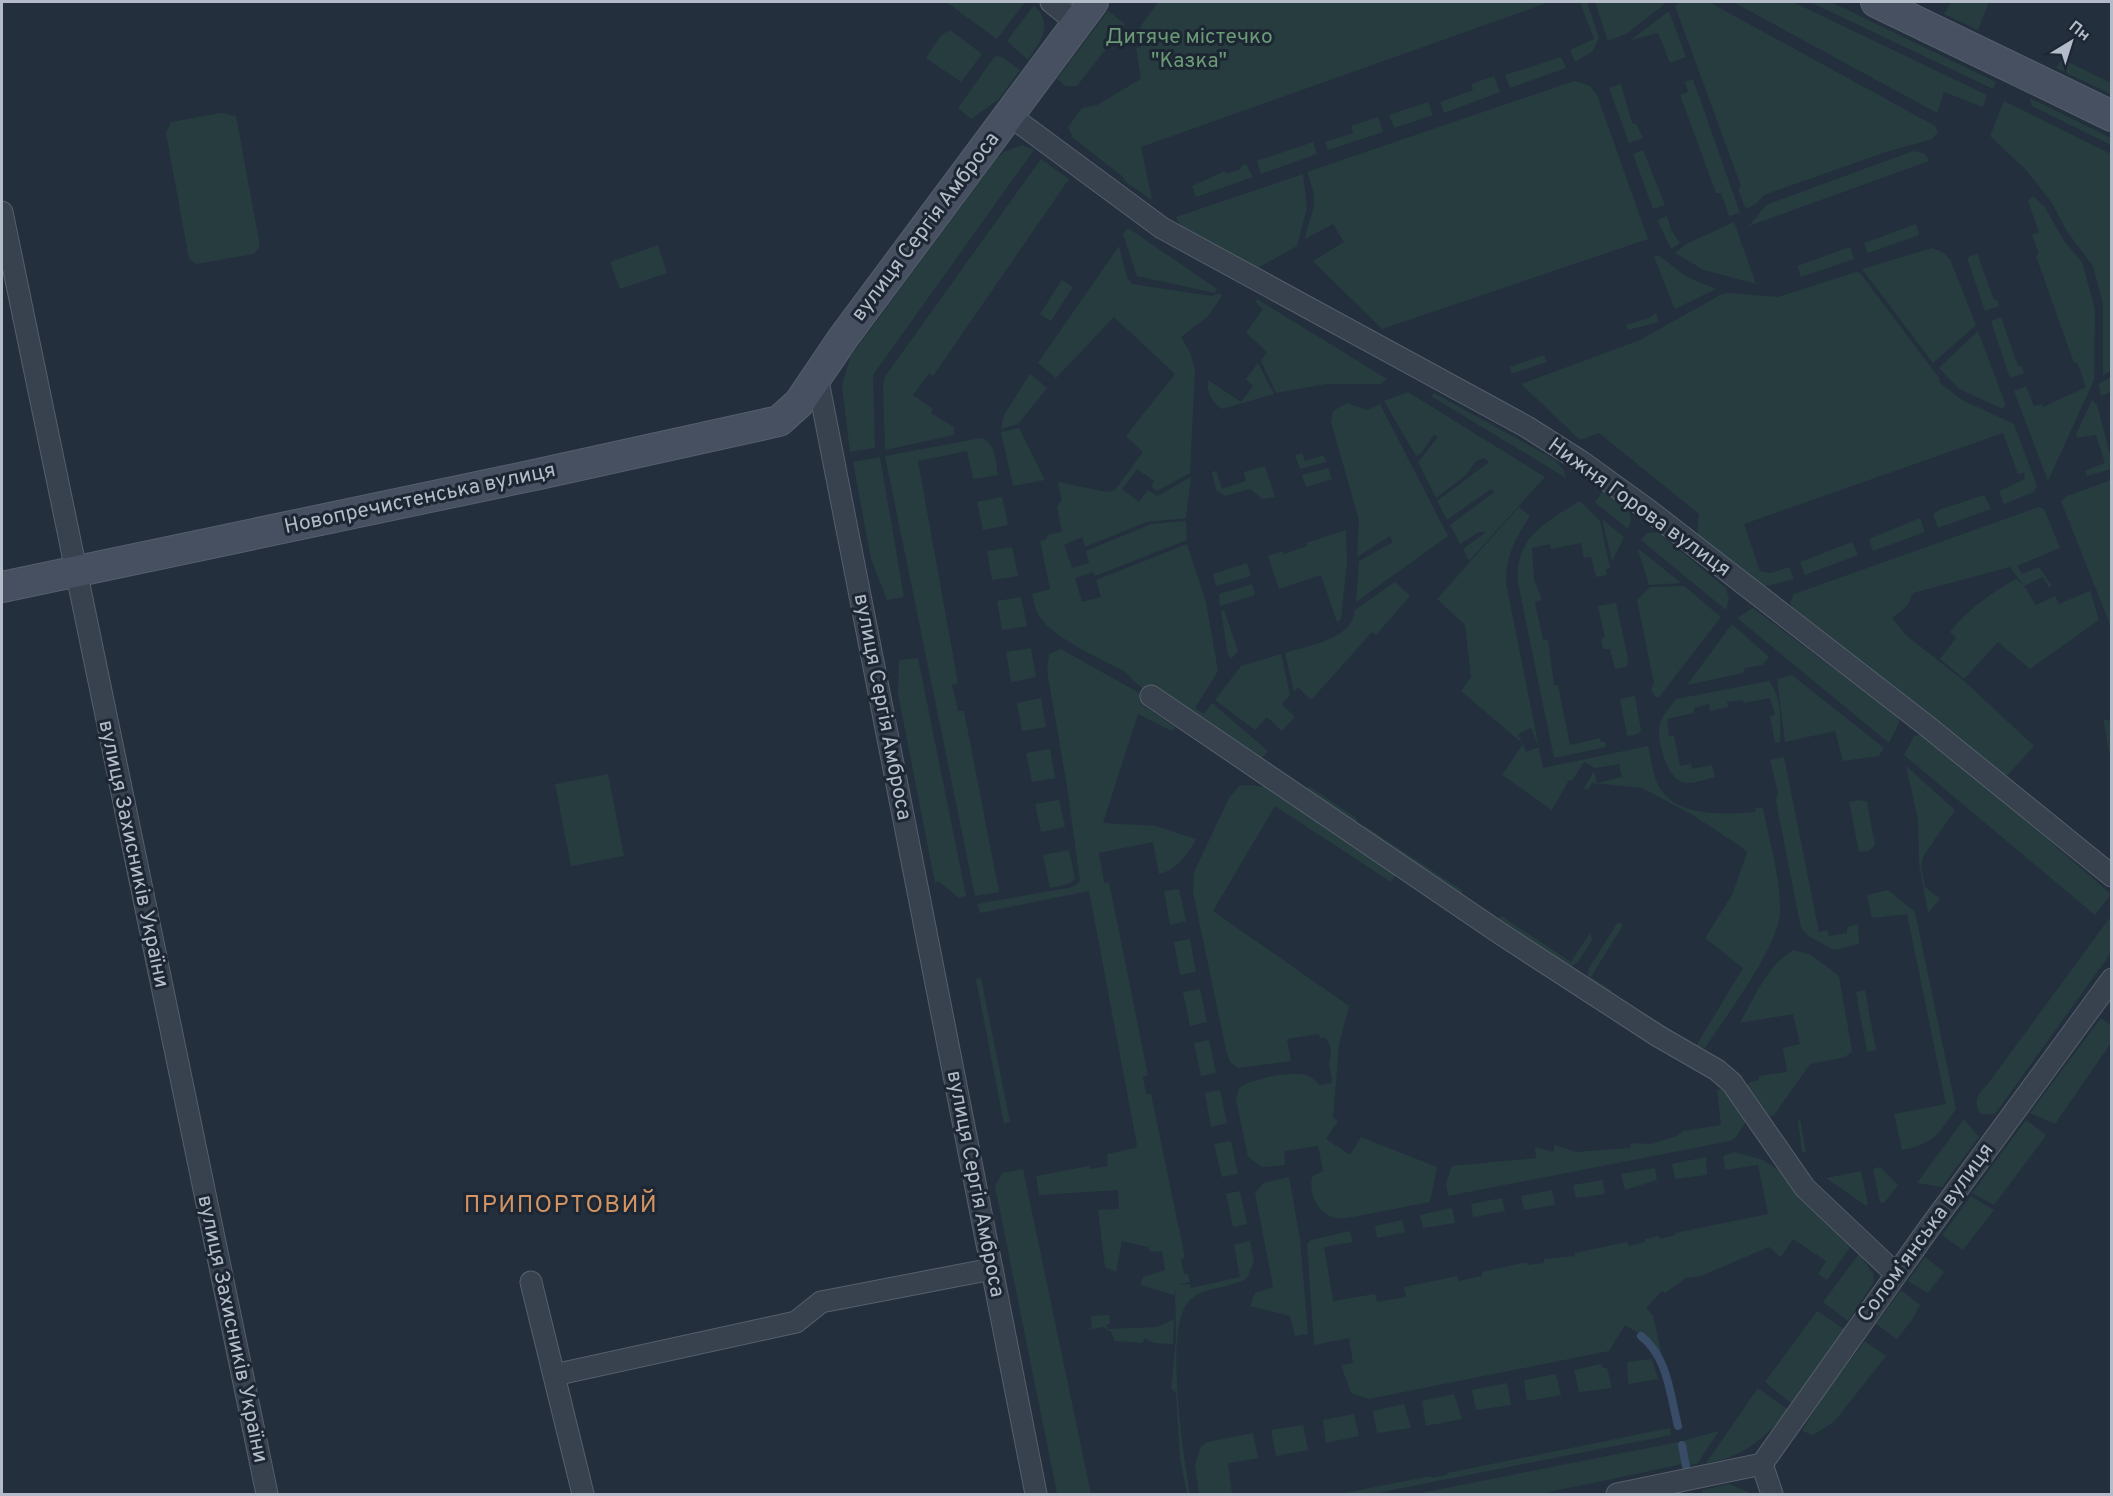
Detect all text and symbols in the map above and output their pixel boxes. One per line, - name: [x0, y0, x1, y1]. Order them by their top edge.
- north arrow: [2041, 12, 2101, 72]
- text: Пн: [2064, 17, 2094, 46]
- park label: Дитяче містечко "Казка": [1105, 24, 1273, 75]
- street label: вулиця Сергія Амброса: [846, 127, 1006, 327]
- street label: Нижня Горова вулиця: [1542, 432, 1736, 584]
- street label: Новопречистенська вулиця: [282, 457, 558, 541]
- street label: вулиця Сергія Амброса: [847, 591, 917, 823]
- street label: вулиця Захисників України: [91, 718, 175, 990]
- street label: вулиця Сергія Амброса: [940, 1068, 1010, 1300]
- street label: Соломʼянська вулиця: [1852, 1138, 2000, 1328]
- district label: ПРИПОРТОВИЙ: [464, 1189, 658, 1221]
- street label: вулиця Захисників України: [190, 1193, 274, 1465]

